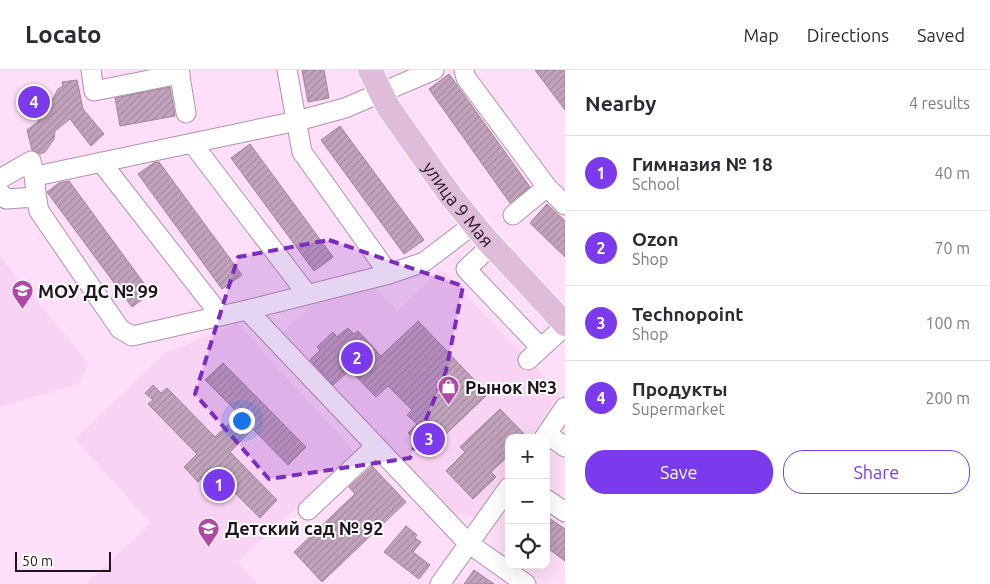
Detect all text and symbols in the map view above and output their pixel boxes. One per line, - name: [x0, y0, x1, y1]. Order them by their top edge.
- text: Locato: [25, 21, 101, 48]
- text: Map: [743, 25, 779, 45]
- text: Directions: [807, 25, 889, 45]
- text: Saved: [917, 25, 965, 45]
- pin: 4: [18, 83, 50, 121]
- text: Nearby: [585, 91, 656, 115]
- text: 4 results: [909, 94, 970, 112]
- text: Гимназия № 18: [632, 153, 773, 175]
- street label: улица 9 Мая: [419, 157, 498, 251]
- text: 1: [596, 164, 606, 182]
- text: 40 m: [934, 164, 970, 182]
- text: School: [632, 175, 680, 193]
- text: Ozon: [632, 228, 679, 250]
- text: 2: [596, 239, 606, 257]
- text: 70 m: [934, 239, 970, 257]
- text: Shop: [632, 250, 668, 268]
- school or university icon: МОУ ДС № 99: [10, 279, 34, 310]
- place label: МОУ ДС № 99: [38, 281, 158, 301]
- text: Technopoint: [632, 303, 743, 325]
- text: 3: [596, 314, 606, 332]
- text: 100 m: [925, 314, 970, 332]
- text: Shop: [632, 325, 668, 343]
- pin: 2: [341, 339, 373, 377]
- shop icon: Рынок №3: [437, 375, 461, 406]
- place label: Рынок №3: [465, 377, 557, 397]
- text: Продукты: [632, 378, 727, 400]
- text: 4: [596, 389, 606, 407]
- text: 200 m: [925, 389, 970, 407]
- text: Supermarket: [632, 400, 725, 418]
- your location: [229, 408, 255, 434]
- pin: 3: [413, 420, 445, 458]
- map controls: [505, 434, 550, 569]
- button: +: [505, 434, 550, 479]
- button: Save: [585, 450, 773, 494]
- button: Share: [783, 450, 970, 494]
- pin: 1: [203, 466, 235, 504]
- button: −: [505, 479, 550, 524]
- school or university icon: Детский сад № 92: [197, 516, 221, 547]
- place label: Детский сад № 92: [225, 518, 383, 538]
- button: locate: [505, 524, 550, 569]
- scale bar: [15, 549, 111, 572]
- text: 50 m: [22, 553, 53, 569]

